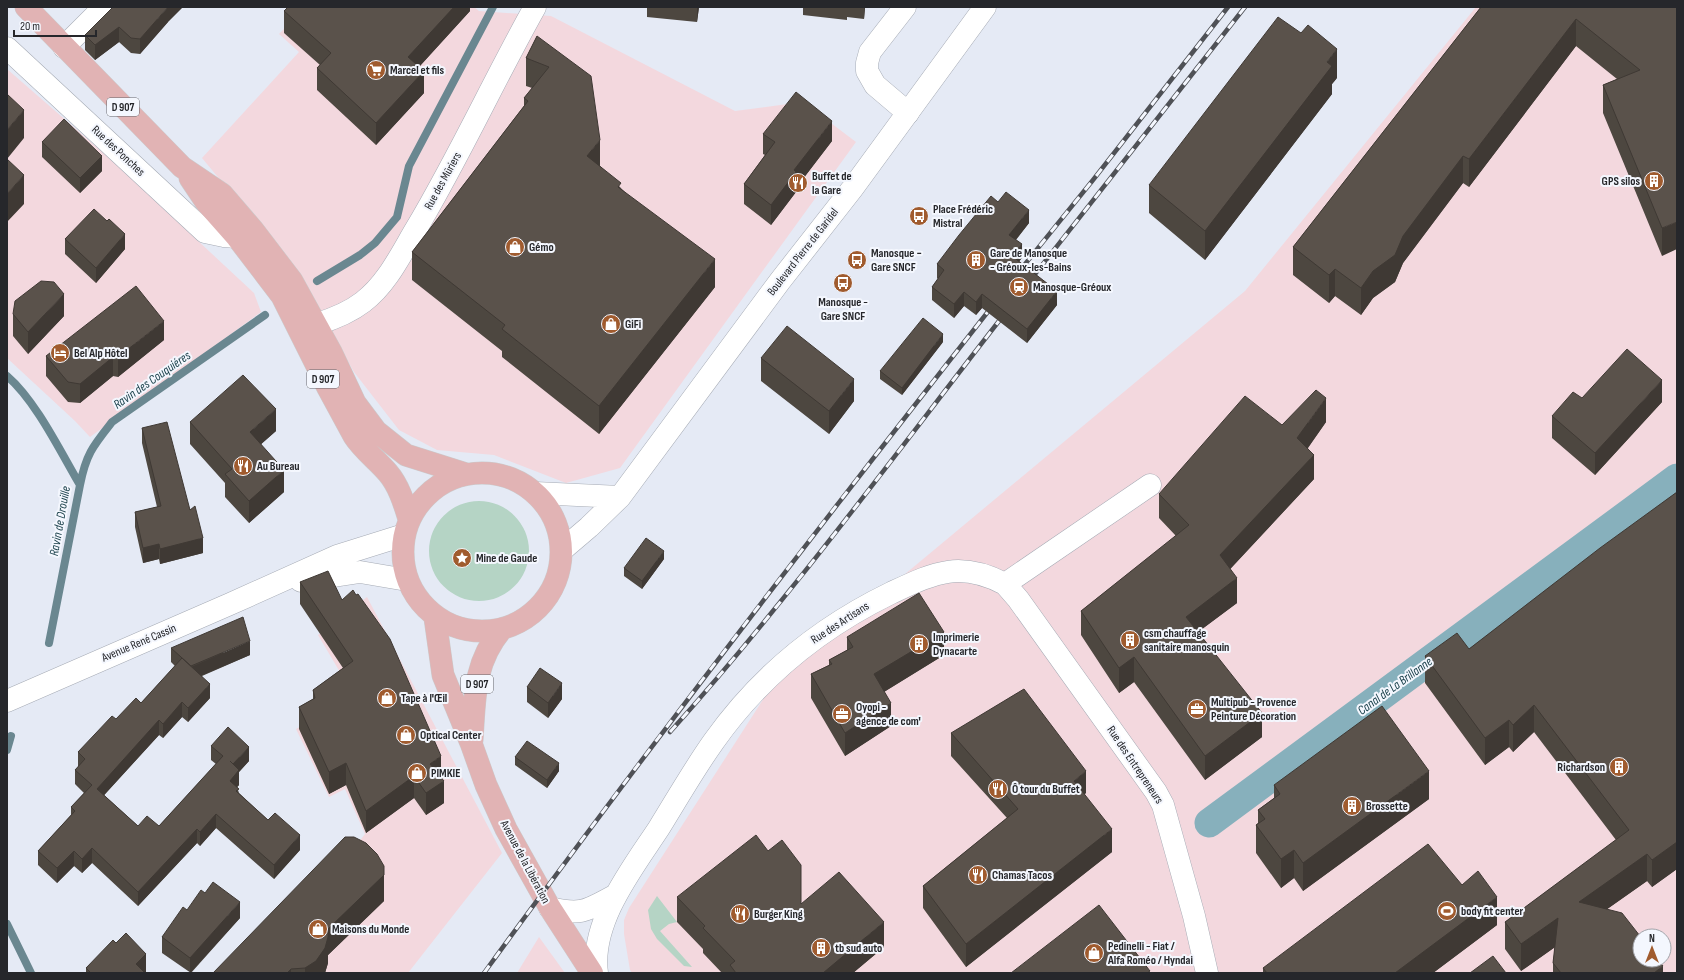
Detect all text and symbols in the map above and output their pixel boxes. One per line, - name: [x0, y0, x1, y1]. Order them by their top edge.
- scale bar: [14, 12, 96, 38]
- text: 20 m: [20, 19, 40, 34]
- supermarket icon: Marcel et fils: [365, 59, 387, 81]
- place label: Marcel et fils: [390, 63, 445, 78]
- road number: D 907: [107, 98, 139, 116]
- street label: Rue des Ponches: [88, 122, 148, 180]
- street label: Rue des Mûriers: [421, 150, 465, 212]
- place label: Buffet de la Gare: [812, 169, 852, 198]
- building icon: GPS silos: [1643, 170, 1665, 192]
- restaurant icon: Buffet de la Gare: [787, 172, 809, 194]
- place label: GPS silos: [1602, 174, 1640, 189]
- place label: Place Frédéric Mistral: [933, 202, 993, 231]
- street label: Boulevard Pierre de Garidel: [764, 205, 842, 299]
- bus stop icon: Place Frédéric Mistral: [908, 205, 930, 227]
- shop icon: Gémo: [504, 236, 526, 258]
- place label: Gémo: [529, 240, 554, 255]
- place label: Manosque − Gare SNCF: [871, 246, 922, 275]
- place label: Gare de Manosque - Gréoux-les-Bains: [990, 246, 1072, 275]
- bus stop icon: Manosque − Gare SNCF: [846, 249, 868, 271]
- building icon: Gare de Manosque - Gréoux-les-Bains: [965, 249, 987, 271]
- bus stop icon: Manosque - Gare SNCF: [832, 272, 854, 294]
- station icon: Manosque-Gréoux: [1008, 276, 1030, 298]
- place label: Manosque-Gréoux: [1033, 280, 1111, 295]
- place label: Manosque - Gare SNCF: [818, 295, 868, 324]
- shop icon: GiFi: [600, 313, 622, 335]
- place label: GiFi: [625, 317, 641, 332]
- hotel icon: Bel Alp Hôtel: [49, 342, 71, 364]
- place label: Bel Alp Hôtel: [74, 346, 128, 361]
- water label: Ravin des Couquiéres: [110, 347, 194, 413]
- road number: D 907: [307, 370, 339, 388]
- restaurant icon: Au Bureau: [232, 455, 254, 477]
- place label: Au Bureau: [256, 459, 300, 474]
- water label: Ravin de Drouille: [46, 485, 74, 557]
- place icon: Mine de Gaude: [451, 547, 473, 569]
- place label: Mine de Gaude: [476, 551, 537, 566]
- street label: Rue des Artisans: [808, 599, 872, 647]
- street label: Avenue René Cassin: [99, 621, 178, 666]
- place label: csm chauffage sanitaire manosquin: [1144, 626, 1229, 655]
- building icon: csm chauffage sanitaire manosquin: [1119, 629, 1141, 651]
- place label: Imprimerie Dynacarte: [933, 630, 979, 659]
- building icon: Imprimerie Dynacarte: [908, 633, 930, 655]
- water label: Canal de La Brillanne: [1355, 654, 1435, 718]
- road number: D 907: [461, 675, 493, 693]
- shop icon: Tape à l'Œil: [376, 687, 398, 709]
- place label: Tape à l'Œil: [401, 691, 447, 706]
- place label: Multipub - Provence Peinture Décoration: [1211, 695, 1296, 724]
- office icon: Multipub - Provence Peinture Décoration: [1186, 698, 1208, 720]
- place label: Oyopi - agence de com': [856, 700, 921, 729]
- office icon: Oyopi - agence de com': [831, 703, 853, 725]
- street label: Rue des Entrepreneurs: [1103, 723, 1167, 807]
- shop icon: Optical Center: [395, 724, 417, 746]
- place label: Optical Center: [420, 728, 482, 743]
- building icon: Richardson: [1608, 756, 1630, 778]
- place label: Richardson: [1557, 760, 1605, 775]
- shop icon: PIMKIE: [406, 762, 428, 784]
- place label: PIMKIE: [431, 766, 460, 781]
- restaurant icon: Ô tour du Buffet: [987, 778, 1009, 800]
- place label: Ô tour du Buffet: [1012, 782, 1080, 797]
- building icon: Brossette: [1341, 795, 1363, 817]
- place label: Brossette: [1366, 799, 1408, 814]
- street label: Avenue de la Libération: [496, 817, 553, 906]
- restaurant icon: Chamas Tacos: [967, 864, 989, 886]
- place label: Chamas Tacos: [992, 868, 1052, 883]
- sports icon: body fit center: [1436, 900, 1458, 922]
- restaurant icon: Burger King: [729, 903, 751, 925]
- place label: body fit center: [1461, 904, 1524, 919]
- place label: Burger King: [754, 907, 803, 922]
- shop icon: Maisons du Monde: [307, 918, 329, 940]
- place label: Maisons du Monde: [332, 922, 409, 937]
- north arrow: [1632, 928, 1672, 968]
- text: N: [1649, 932, 1655, 945]
- building icon: tb sud auto: [810, 937, 832, 959]
- place label: Pedinelli - Fiat / Alfa Roméo / Hyndai: [1107, 939, 1193, 968]
- place label: tb sud auto: [835, 941, 882, 956]
- shop icon: Pedinelli - Fiat / Alfa Roméo / Hyndai: [1083, 942, 1105, 964]

